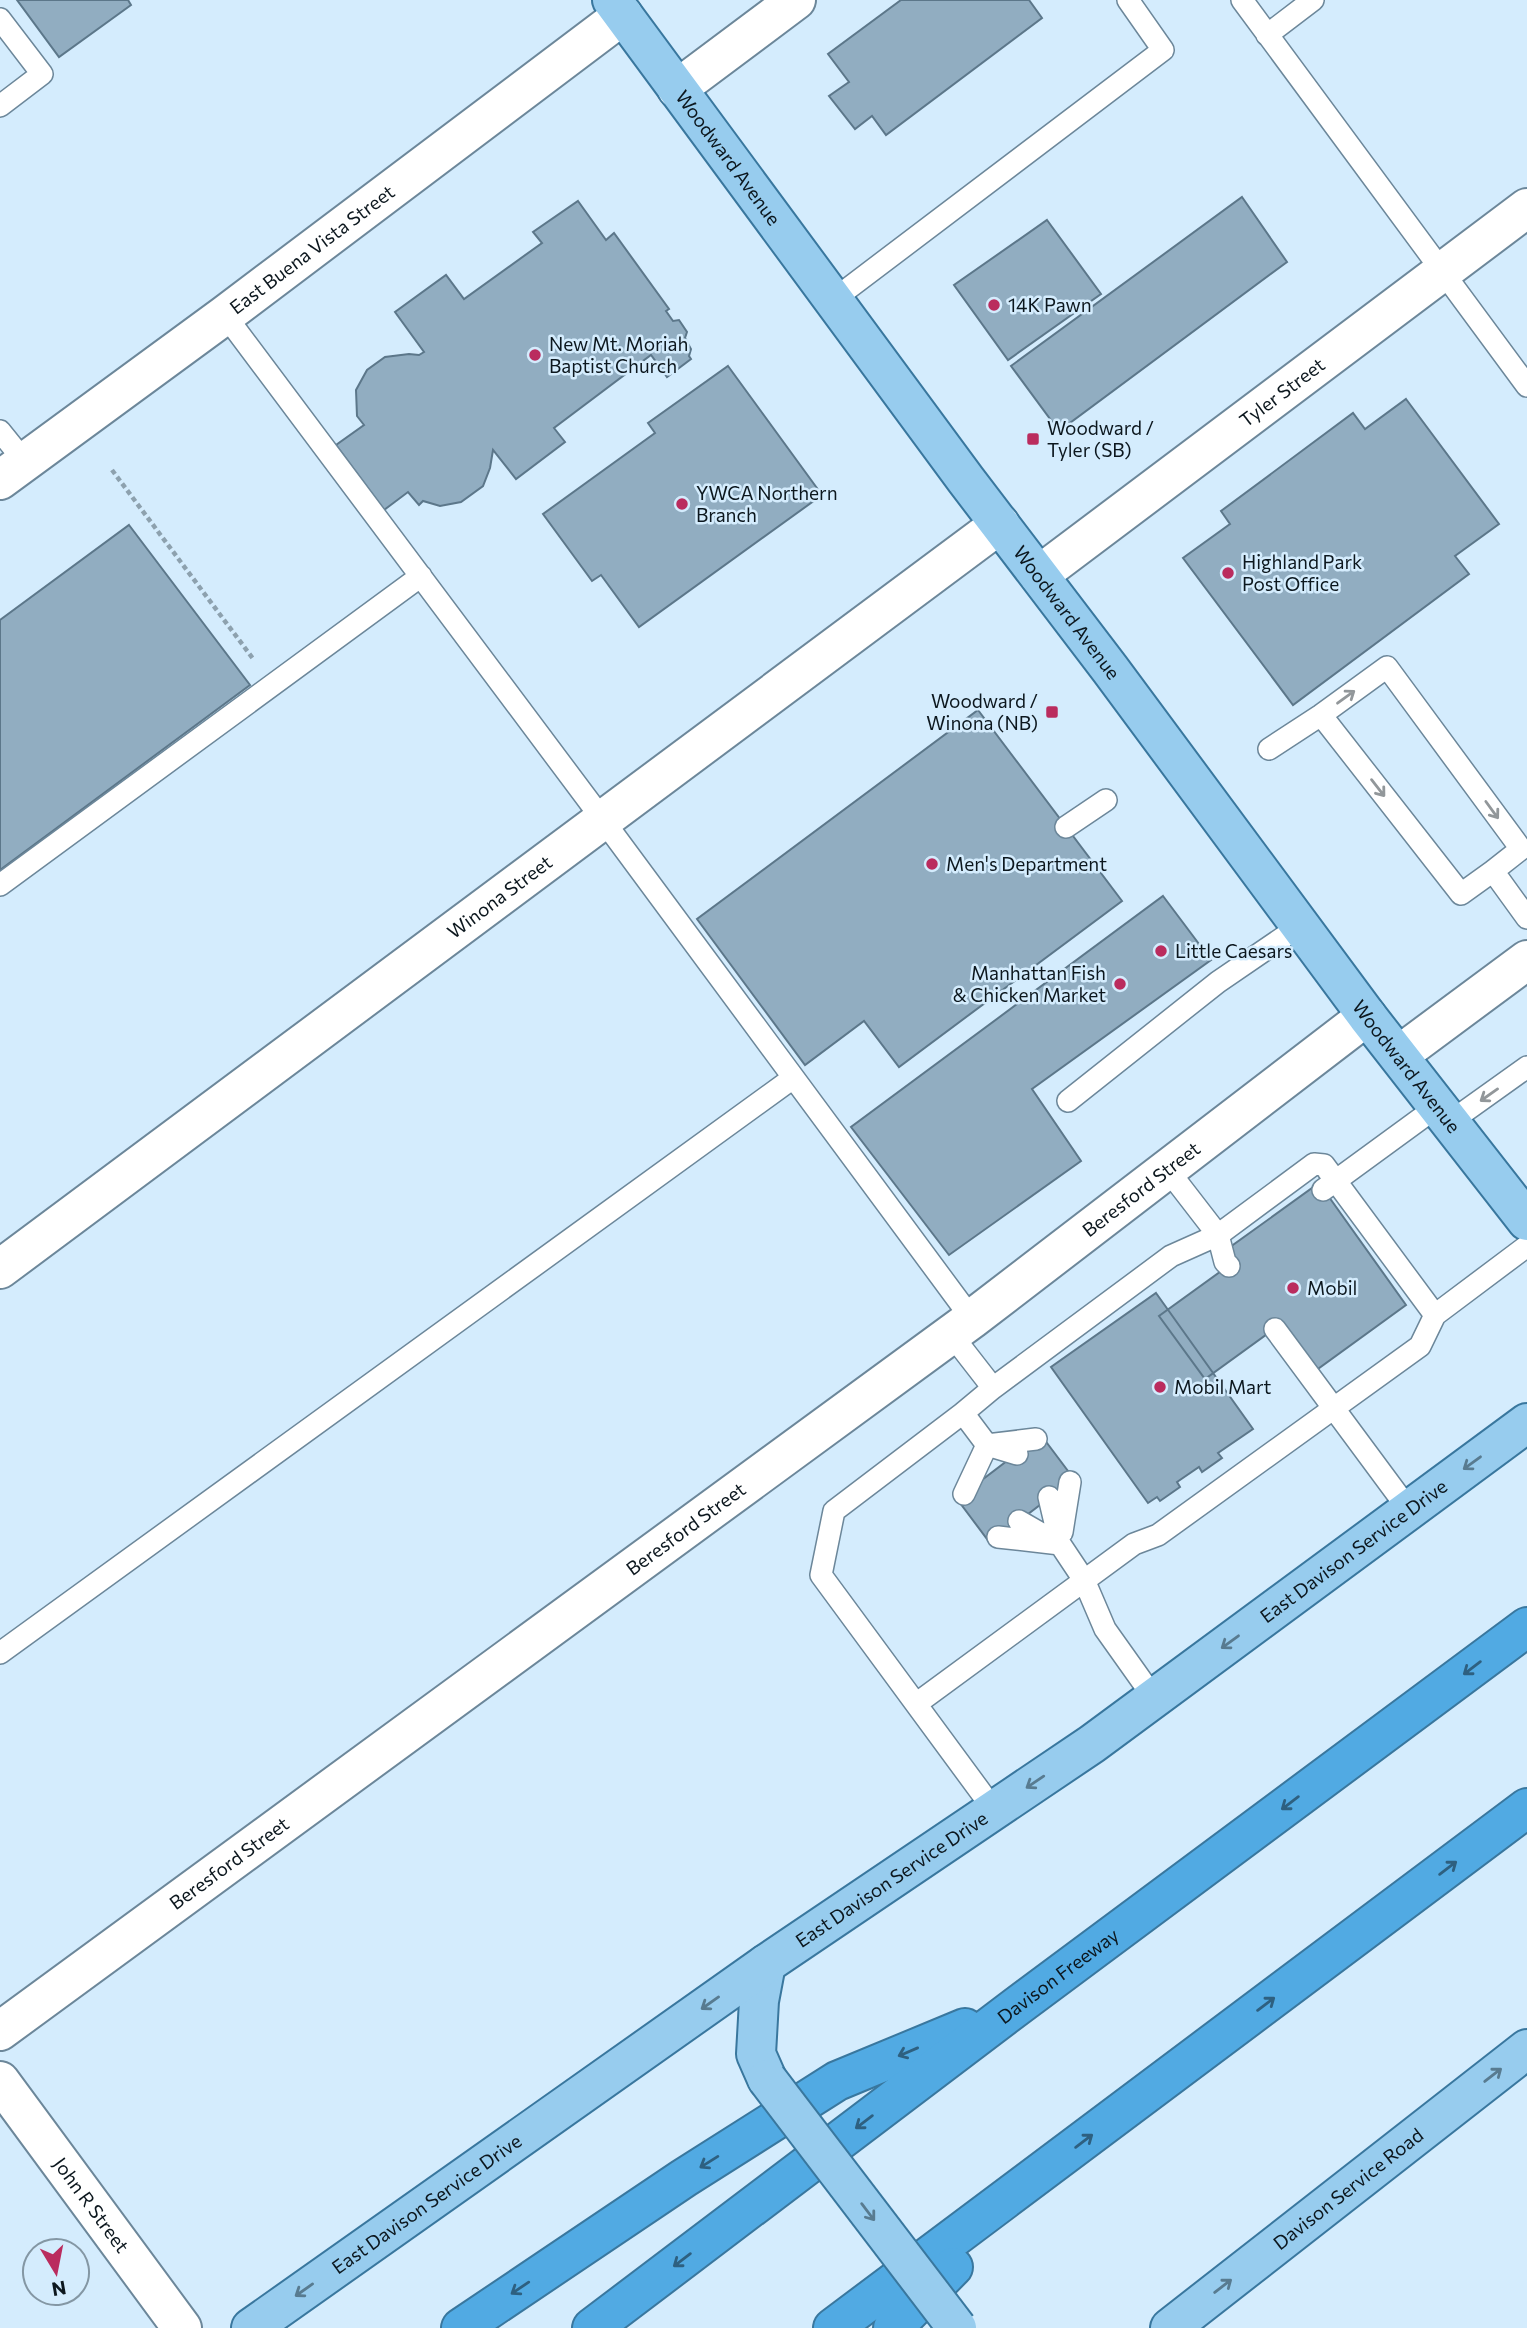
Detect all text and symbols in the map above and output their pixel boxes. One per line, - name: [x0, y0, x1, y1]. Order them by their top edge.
- street label: Woodward Avenue: [671, 85, 786, 229]
- street label: East Buena Vista Street: [225, 179, 399, 318]
- place label: 14K Pawn: [1008, 293, 1092, 316]
- marker: 14K Pawn: [986, 297, 1002, 313]
- place label: New Mt. Moriah Baptist Church: [549, 332, 688, 377]
- marker: New Mt. Moriah Baptist Church: [527, 347, 543, 363]
- street label: Tyler Street: [1235, 352, 1329, 431]
- place label: Woodward / Tyler (SB): [1047, 416, 1154, 461]
- marker: Woodward / Tyler (SB): [1025, 431, 1041, 447]
- place label: YWCA Northern Branch: [696, 481, 838, 526]
- marker: YWCA Northern Branch: [674, 496, 690, 512]
- street label: Woodward Avenue: [1009, 541, 1126, 684]
- place label: Highland Park Post Office: [1242, 550, 1362, 595]
- marker: Highland Park Post Office: [1220, 565, 1236, 581]
- place label: Woodward / Winona (NB): [926, 689, 1038, 734]
- one-way arrow: [1336, 690, 1355, 704]
- marker: Woodward / Winona (NB): [1044, 704, 1060, 720]
- one-way arrow: [1371, 779, 1386, 797]
- one-way arrow: [1485, 800, 1499, 819]
- street label: Winona Street: [442, 850, 556, 943]
- place label: Men's Department: [946, 852, 1107, 875]
- marker: Men's Department: [924, 856, 940, 872]
- place label: Little Caesars: [1175, 939, 1292, 962]
- marker: Little Caesars: [1153, 943, 1169, 959]
- place label: Manhattan Fish & Chicken Market: [953, 961, 1106, 1006]
- marker: Manhattan Fish & Chicken Market: [1112, 976, 1128, 992]
- street label: Woodward Avenue: [1348, 995, 1466, 1137]
- one-way arrow: [1480, 1087, 1499, 1102]
- street label: Beresford Street: [1077, 1136, 1204, 1241]
- place label: Mobil: [1307, 1276, 1357, 1299]
- marker: Mobil: [1285, 1280, 1301, 1296]
- place label: Mobil Mart: [1174, 1375, 1272, 1398]
- marker: Mobil Mart: [1152, 1379, 1168, 1395]
- one-way arrow: [1463, 1456, 1482, 1471]
- street label: East Davison Service Drive: [1255, 1474, 1451, 1627]
- street label: Beresford Street: [621, 1477, 750, 1580]
- one-way arrow: [1221, 1635, 1240, 1649]
- one-way arrow: [1463, 1660, 1482, 1675]
- one-way arrow: [1026, 1775, 1045, 1789]
- one-way arrow: [1281, 1796, 1300, 1811]
- street label: East Davison Service Drive: [791, 1806, 992, 1952]
- street label: Beresford Street: [165, 1811, 293, 1914]
- one-way arrow: [1438, 1860, 1457, 1875]
- street label: Davison Freeway: [992, 1923, 1123, 2028]
- one-way arrow: [701, 1996, 720, 2010]
- one-way arrow: [1256, 1997, 1275, 2012]
- one-way arrow: [897, 2046, 919, 2059]
- one-way arrow: [1483, 2068, 1502, 2083]
- one-way arrow: [855, 2115, 874, 2130]
- street label: Davison Service Road: [1268, 2123, 1427, 2254]
- street label: East Davison Service Drive: [327, 2129, 525, 2278]
- one-way arrow: [1074, 2134, 1093, 2148]
- street label: John R Street: [49, 2153, 134, 2257]
- one-way arrow: [700, 2156, 720, 2170]
- one-way arrow: [860, 2202, 875, 2220]
- north arrow: [21, 2237, 91, 2307]
- one-way arrow: [674, 2252, 692, 2267]
- text: N: [50, 2277, 68, 2302]
- one-way arrow: [1214, 2278, 1232, 2293]
- one-way arrow: [511, 2281, 530, 2295]
- one-way arrow: [295, 2283, 314, 2297]

